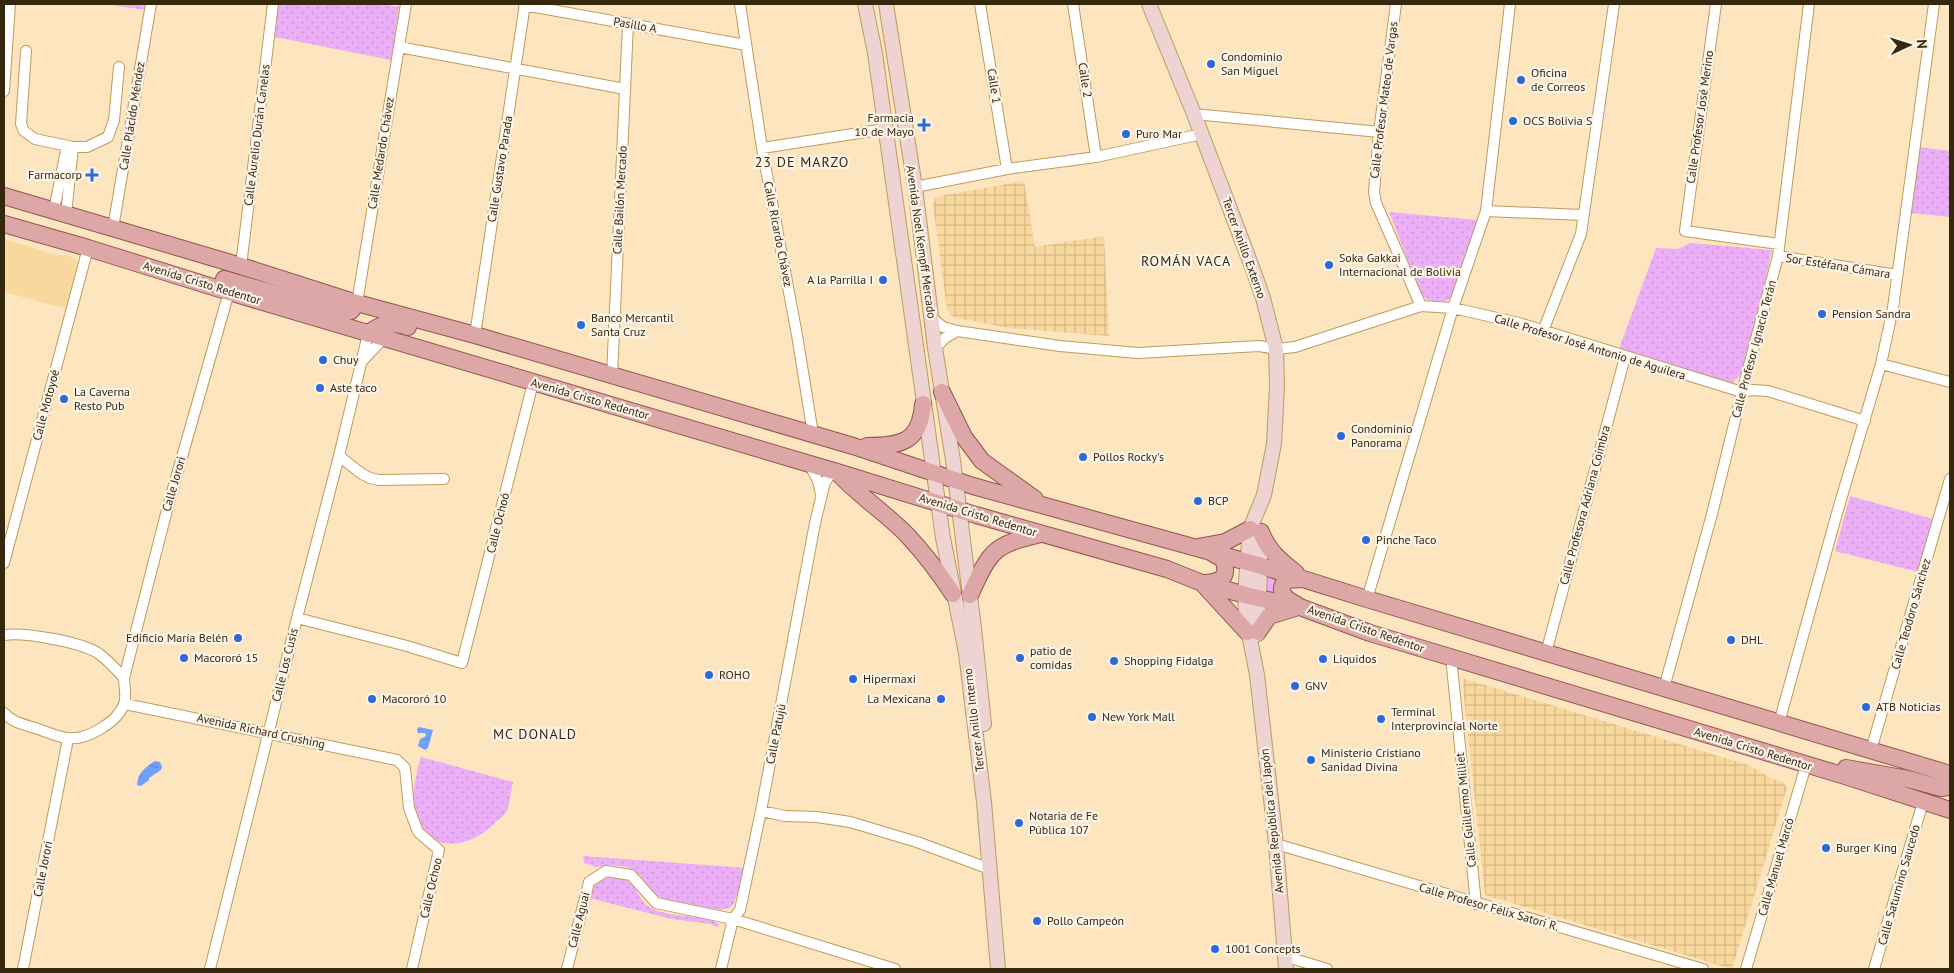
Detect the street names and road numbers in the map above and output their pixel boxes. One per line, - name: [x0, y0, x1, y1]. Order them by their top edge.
- street label: Pasillo A: [612, 13, 658, 36]
- street label: Calle Profesor Mateo de Vargas: [1366, 21, 1401, 179]
- street label: Calle Profesor José Merino: [1683, 49, 1716, 184]
- street label: Calle Plácido Méndez: [116, 61, 147, 171]
- street label: Calle 2: [1075, 61, 1096, 99]
- street label: Calle Aurelio Durán Canelas: [240, 63, 273, 207]
- street label: Calle 1: [984, 67, 1005, 105]
- street label: Calle Medardo Chávez: [364, 96, 397, 210]
- street label: Calle Gustavo Parada: [484, 114, 515, 223]
- street label: Calle Bailón Mercado: [609, 145, 630, 255]
- street label: Avenida Noel Kempff Mercado: [903, 164, 940, 320]
- street label: Calle Ricardo Chávez: [761, 180, 796, 288]
- street label: Tercer Anillo Externo: [1219, 195, 1270, 300]
- street label: Sor Estéfana Cámara: [1785, 250, 1891, 281]
- street label: Avenida Cristo Redentor: [141, 257, 263, 308]
- street label: Calle Profesor Ignacio Terán: [1728, 278, 1779, 420]
- street label: Calle Profesor José Antonio de Aguilera: [1493, 310, 1688, 383]
- street label: Calle Motoyoé: [29, 368, 62, 442]
- street label: Avenida Cristo Redentor: [529, 374, 651, 423]
- street label: Calle Profesora Adriana Coímbra: [1556, 423, 1613, 586]
- street label: Calle Jorori: [159, 455, 189, 513]
- street label: Avenida Cristo Redentor: [917, 489, 1039, 540]
- street label: Calle Ochoó: [483, 491, 512, 555]
- street label: Calle Teodoro Sánchez: [1887, 557, 1934, 671]
- street label: Avenida Cristo Redentor: [1306, 601, 1427, 656]
- street label: Calle Los Cusis: [268, 626, 301, 703]
- street label: Tercer Anillo Interno: [960, 668, 987, 773]
- street label: Calle Patujú: [762, 702, 789, 765]
- street label: Avenida Richard Crushing: [196, 710, 327, 751]
- street label: Avenida Cristo Redentor: [1692, 723, 1814, 774]
- street label: Avenida República del Japón: [1256, 748, 1287, 894]
- street label: Calle Guillermo Milliet: [1452, 752, 1479, 868]
- street label: Calle Manuel Marcó: [1754, 816, 1797, 918]
- street label: Calle Saturnino Saucedo: [1874, 823, 1923, 947]
- street label: Calle Jorori: [30, 840, 55, 898]
- street label: Calle Ochoo: [416, 856, 445, 920]
- street label: Calle Profesor Félix Satori R.: [1417, 879, 1561, 934]
- street label: Calle Aguaí: [564, 890, 593, 950]

